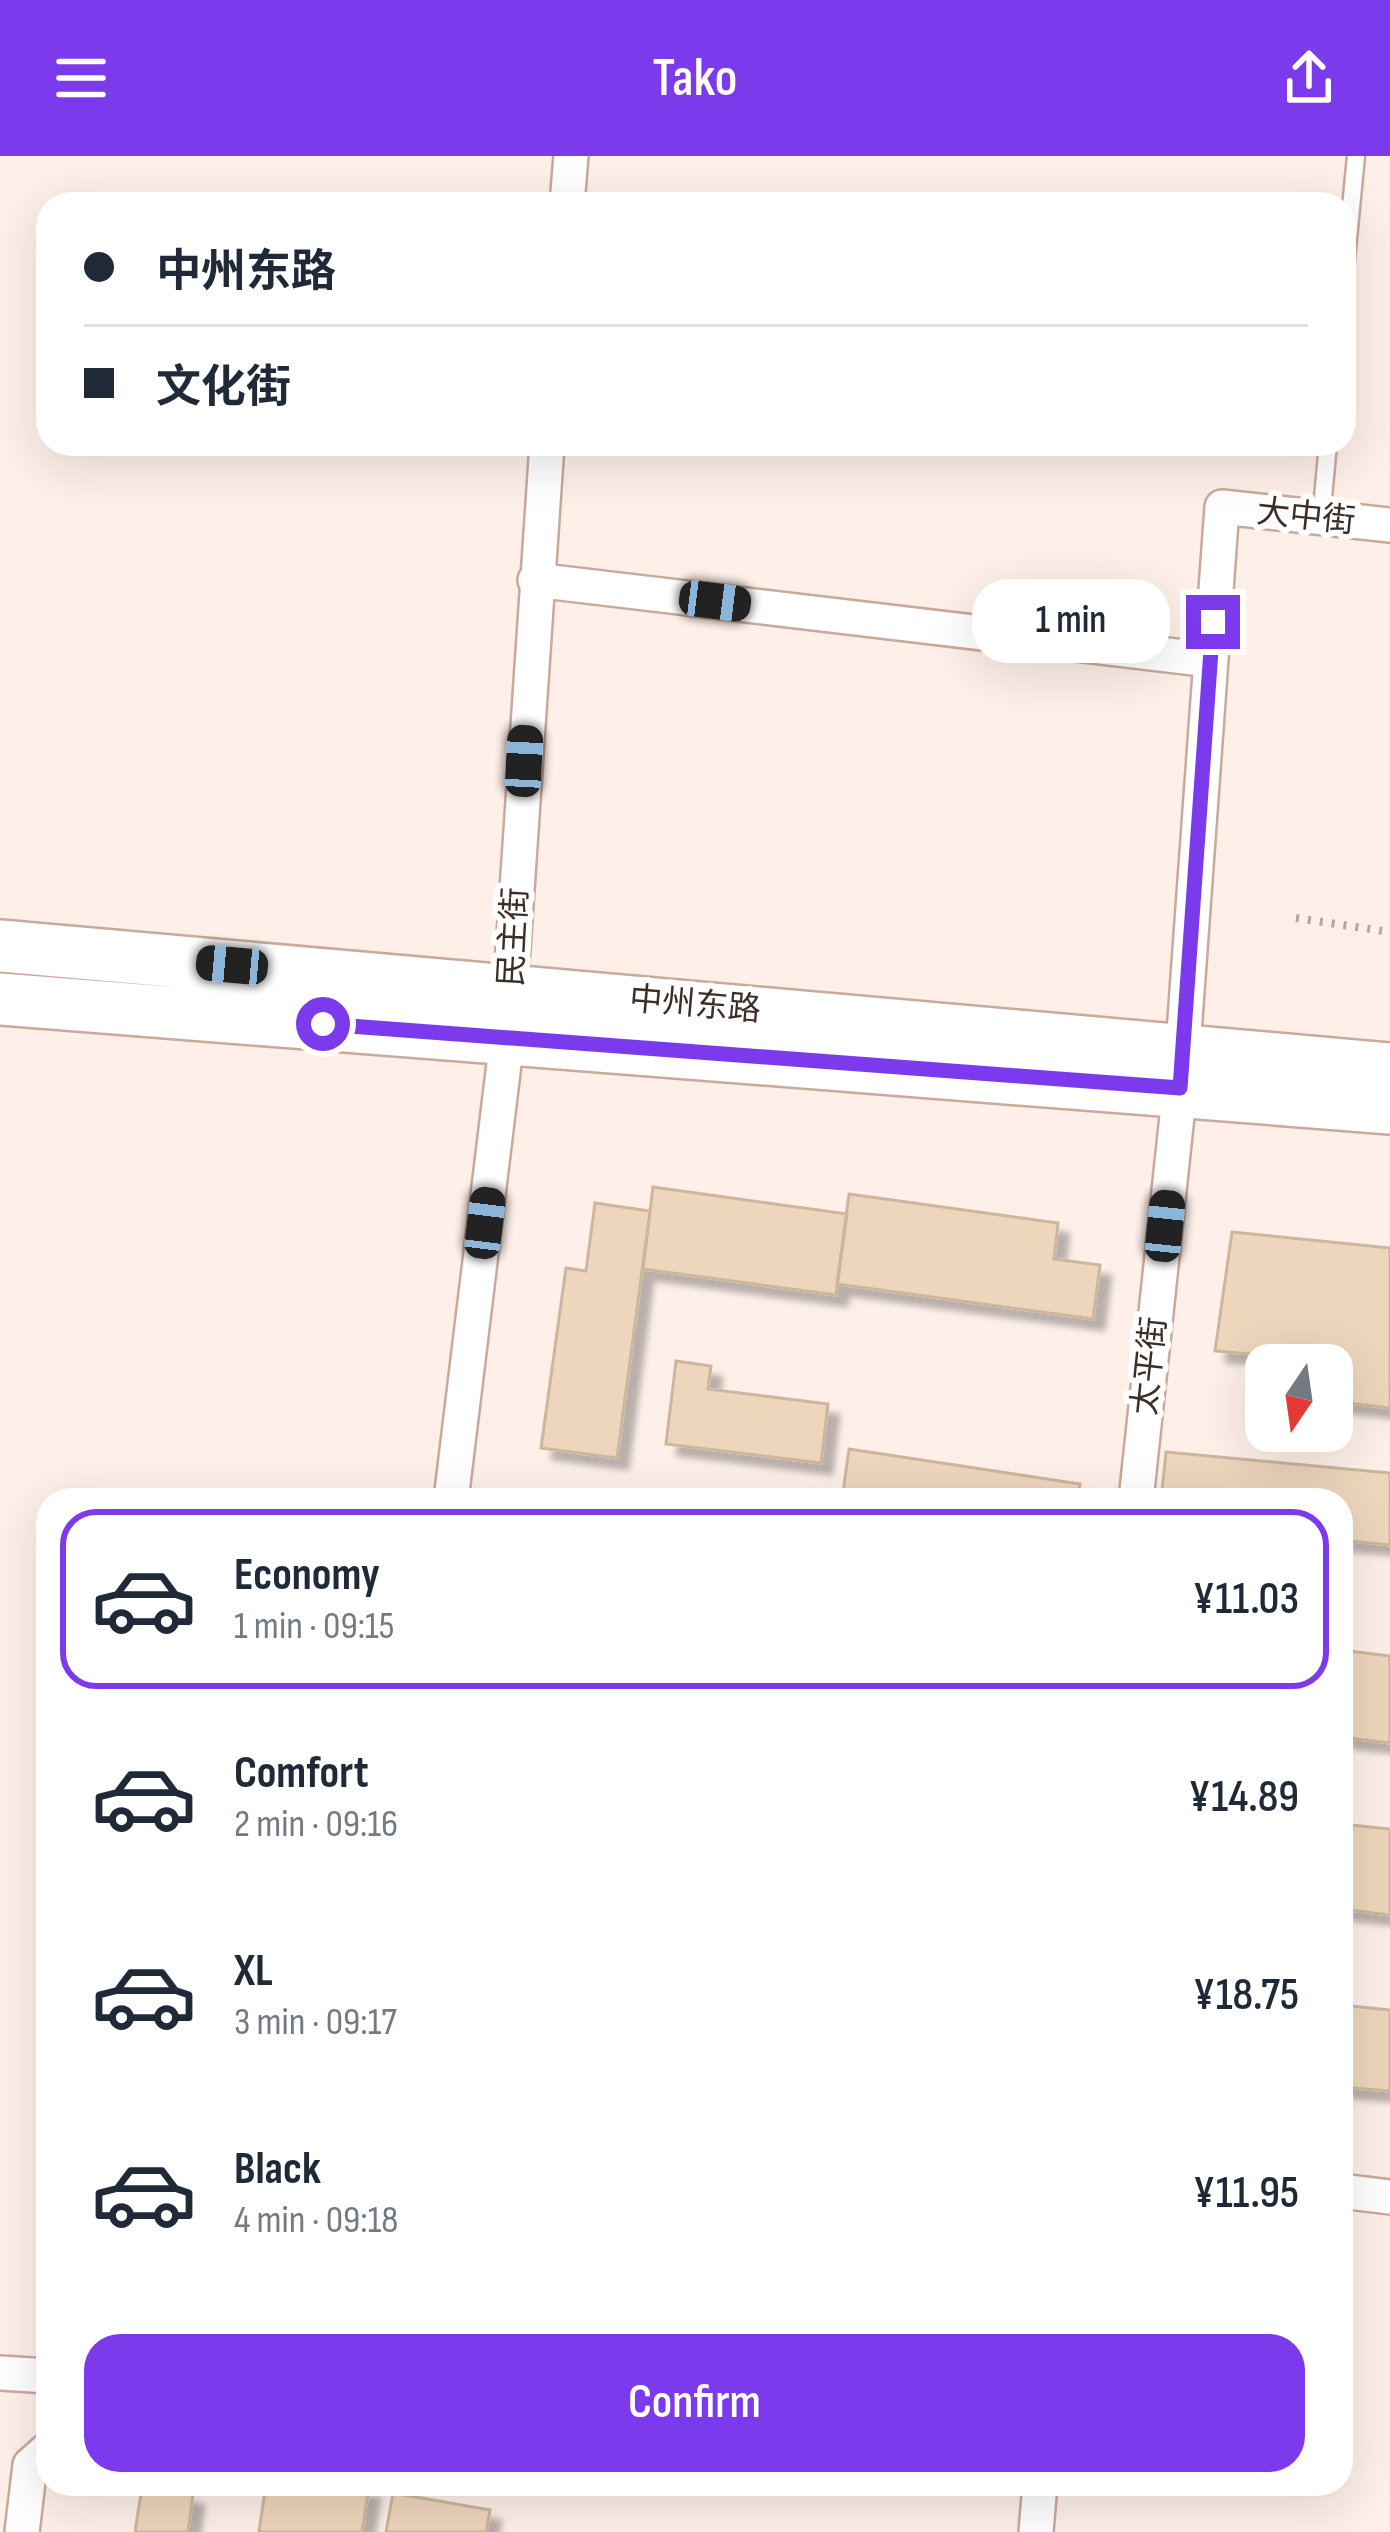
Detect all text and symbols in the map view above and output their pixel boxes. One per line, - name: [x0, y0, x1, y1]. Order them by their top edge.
- icon: menu: [48, 45, 114, 111]
- icon: share: [1276, 45, 1342, 111]
- text: Tako: [653, 46, 738, 111]
- text: 中州东路: [156, 245, 336, 300]
- text: 文化街: [156, 361, 291, 416]
- street label: 大中街: [1255, 492, 1357, 542]
- car: [677, 579, 753, 623]
- callout: 1 min: [973, 580, 1171, 664]
- route end: [1186, 595, 1240, 649]
- text: 1 min: [1036, 597, 1106, 644]
- car: [504, 724, 544, 798]
- street label: 民主街: [491, 887, 537, 987]
- car: [195, 944, 269, 986]
- street label: 中州东路: [628, 979, 762, 1031]
- route start: [296, 997, 350, 1051]
- car: [463, 1185, 507, 1261]
- car: [1143, 1188, 1187, 1264]
- street label: 太平街: [1125, 1315, 1175, 1417]
- north arrow: [1245, 1344, 1353, 1452]
- map controls: [1245, 1344, 1353, 1452]
- icon: car: [90, 1545, 198, 1653]
- text: Economy: [234, 1548, 380, 1603]
- text: ¥11.03: [1192, 1572, 1299, 1627]
- text: 1 min · 09:15: [234, 1603, 394, 1650]
- icon: car: [90, 1743, 198, 1851]
- text: Comfort: [234, 1746, 369, 1801]
- text: ¥14.89: [1188, 1770, 1299, 1825]
- text: 2 min · 09:16: [234, 1801, 398, 1848]
- icon: car: [90, 1941, 198, 2049]
- text: XL: [234, 1944, 273, 1999]
- text: ¥18.75: [1193, 1968, 1299, 2023]
- text: 3 min · 09:17: [234, 1999, 397, 2046]
- icon: car: [90, 2139, 198, 2247]
- text: Black: [234, 2142, 321, 2197]
- text: ¥11.95: [1193, 2166, 1299, 2221]
- text: 4 min · 09:18: [234, 2197, 398, 2244]
- button: Confirm: [84, 2334, 1305, 2472]

